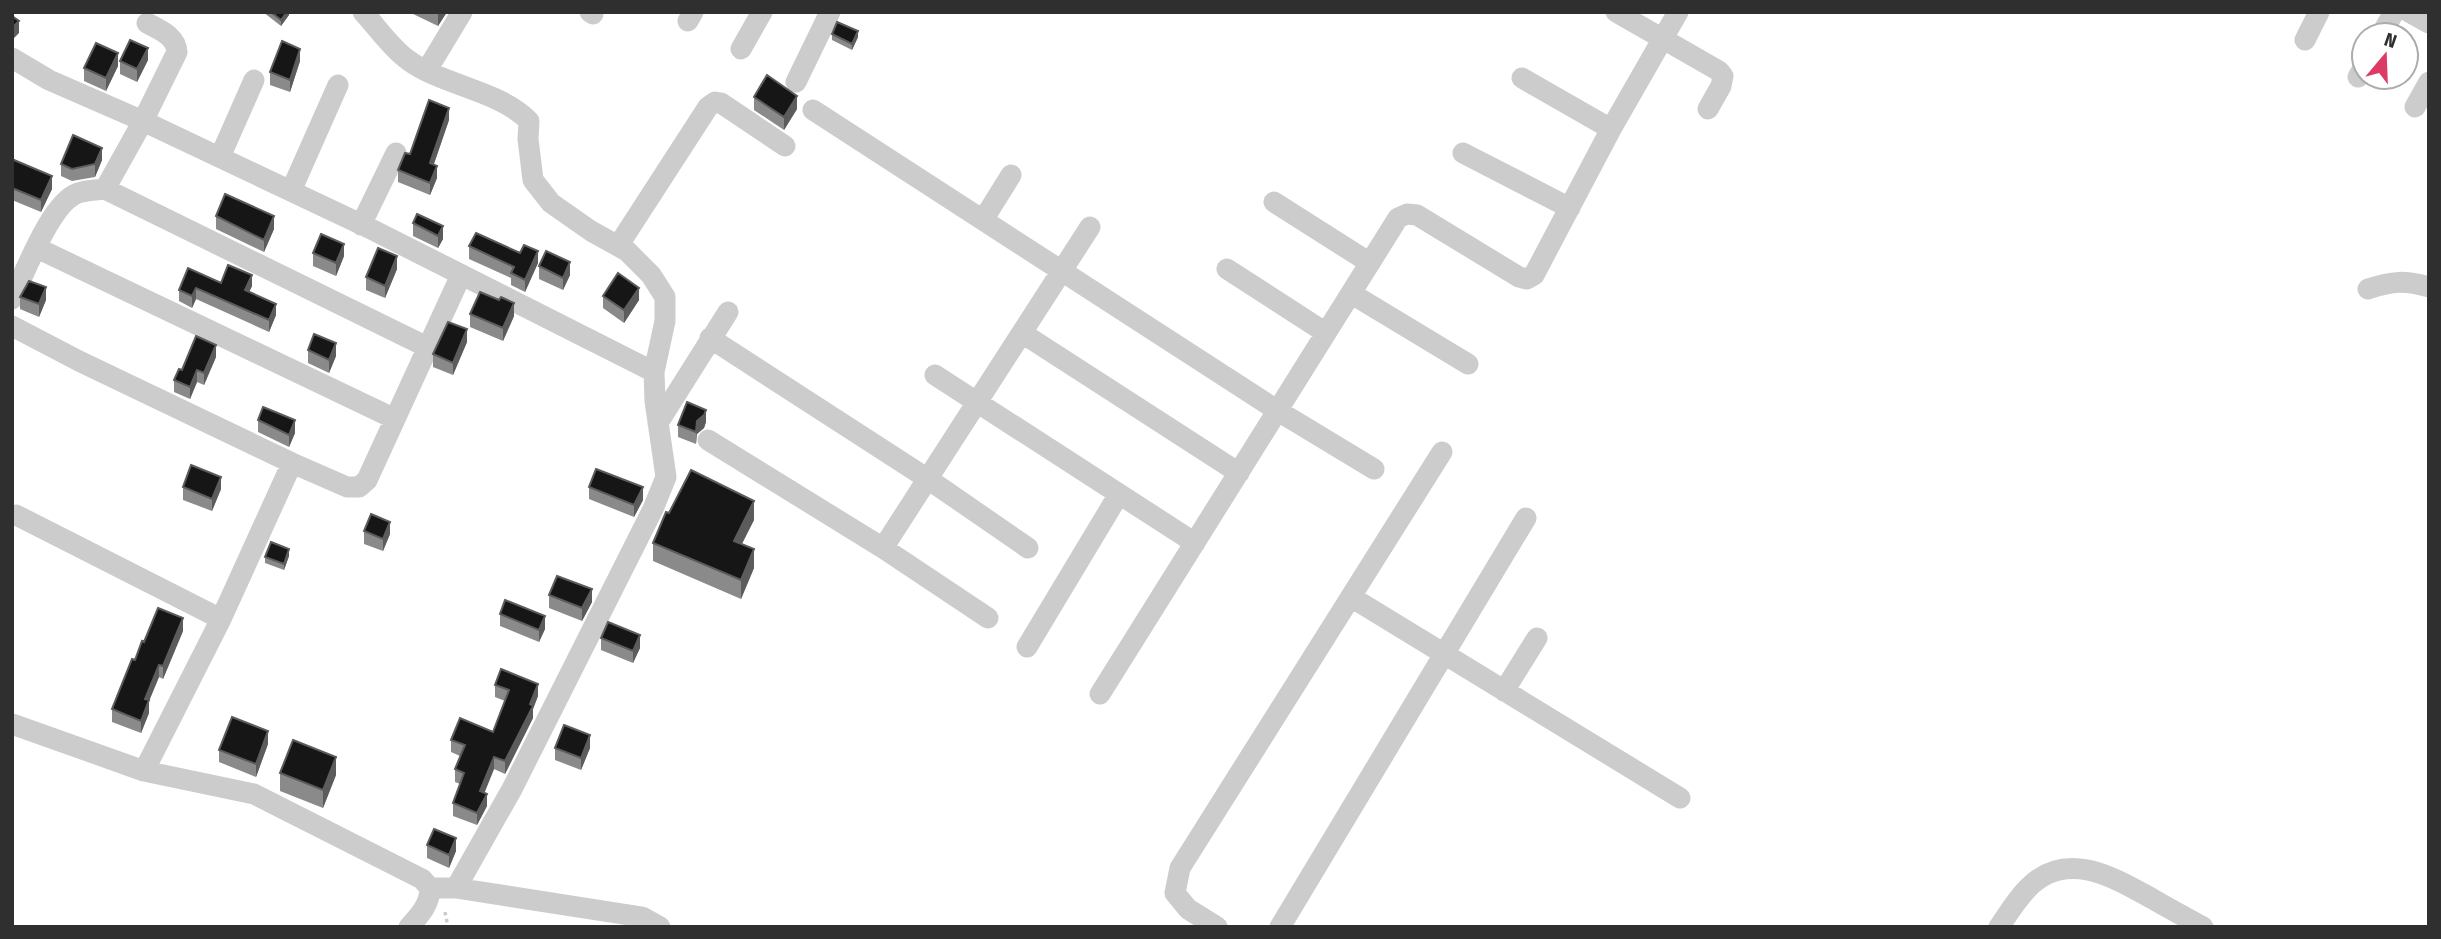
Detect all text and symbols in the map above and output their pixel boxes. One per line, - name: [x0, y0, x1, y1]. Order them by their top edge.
- north arrow: [2350, 21, 2420, 91]
- text: N: [2381, 28, 2400, 53]

